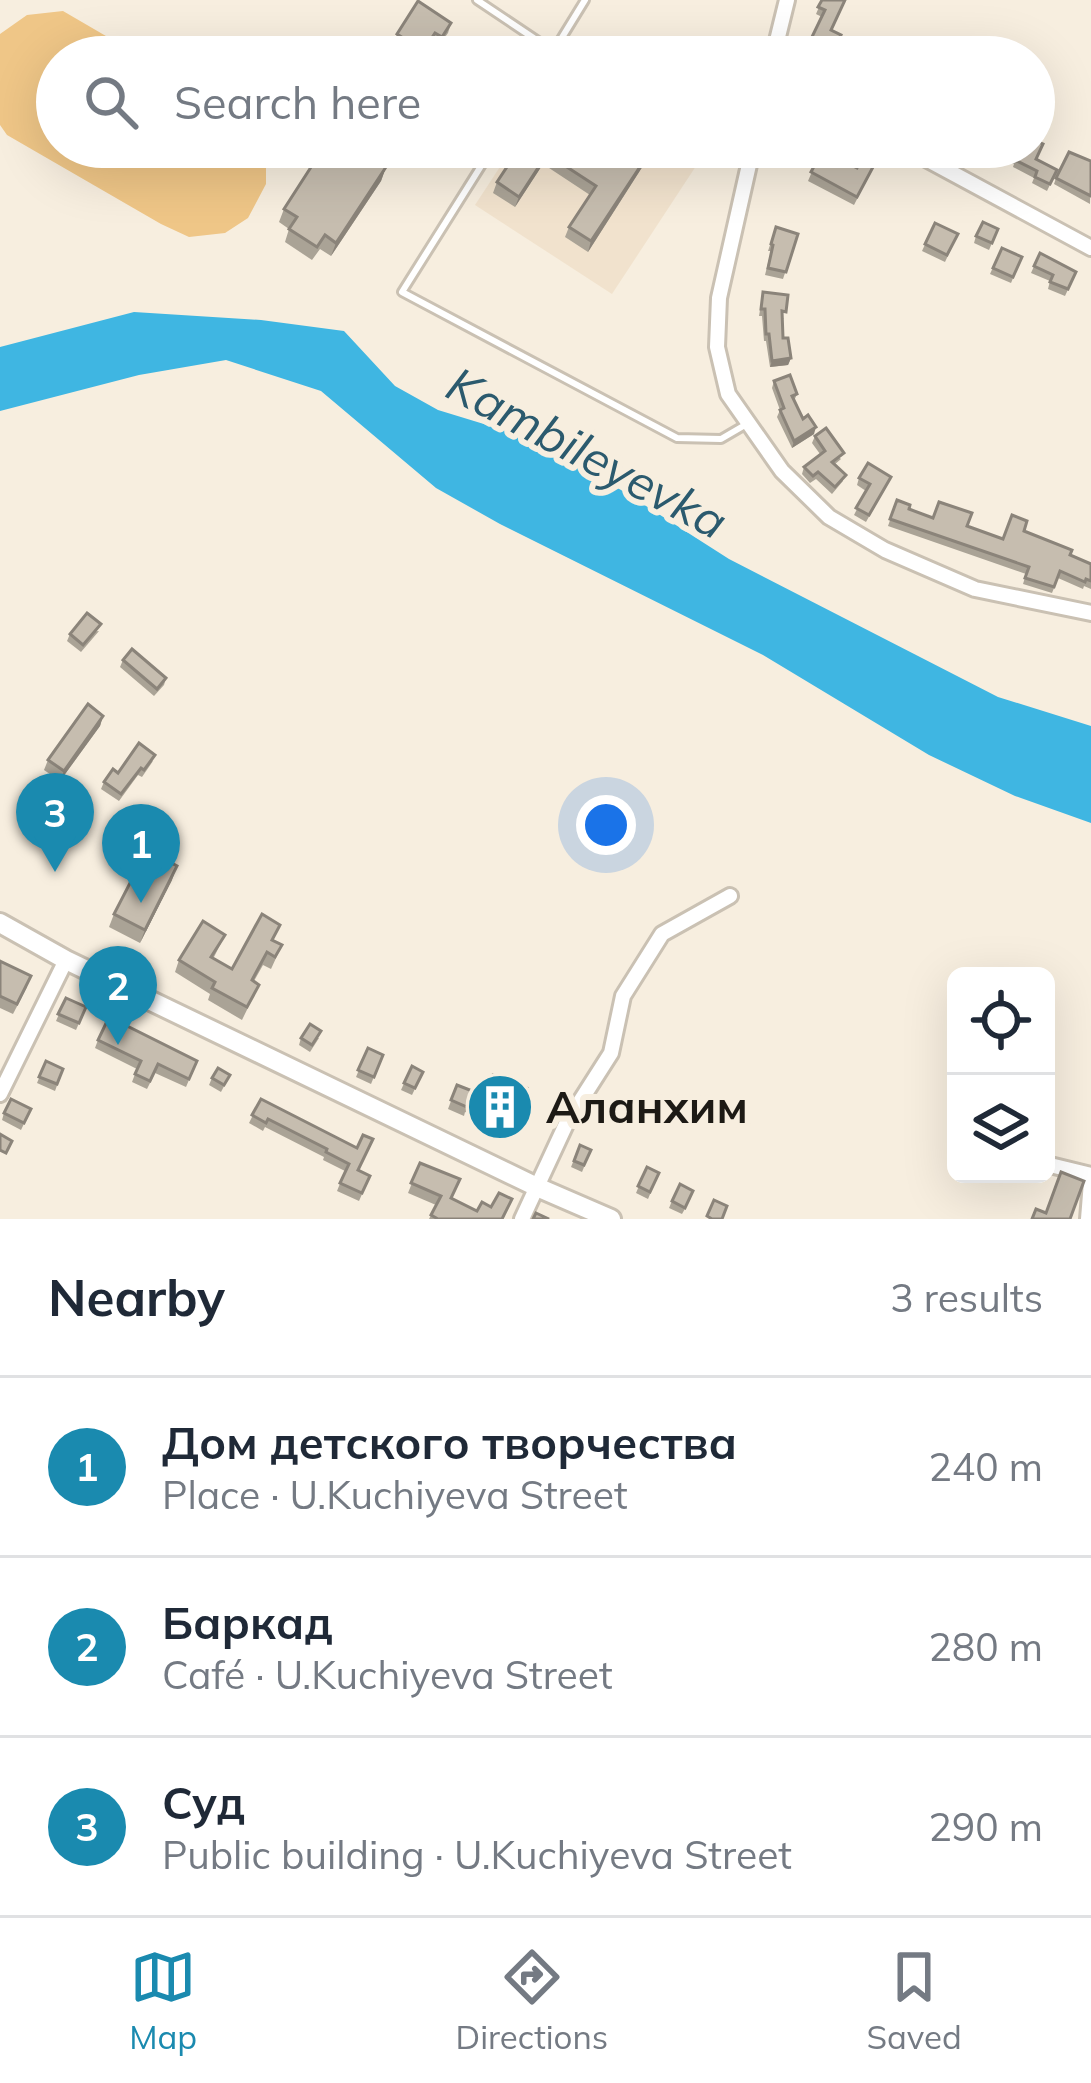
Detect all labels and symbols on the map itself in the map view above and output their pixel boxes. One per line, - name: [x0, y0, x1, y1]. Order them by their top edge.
- water label: Kambileyevka: [437, 353, 738, 551]
- pin: 3: [16, 773, 94, 872]
- your location: [576, 795, 636, 855]
- pin: 1: [102, 804, 180, 903]
- pin: 2: [79, 946, 157, 1045]
- building icon: Аланхим: [465, 1072, 535, 1142]
- place label: Аланхим: [546, 1078, 748, 1134]

